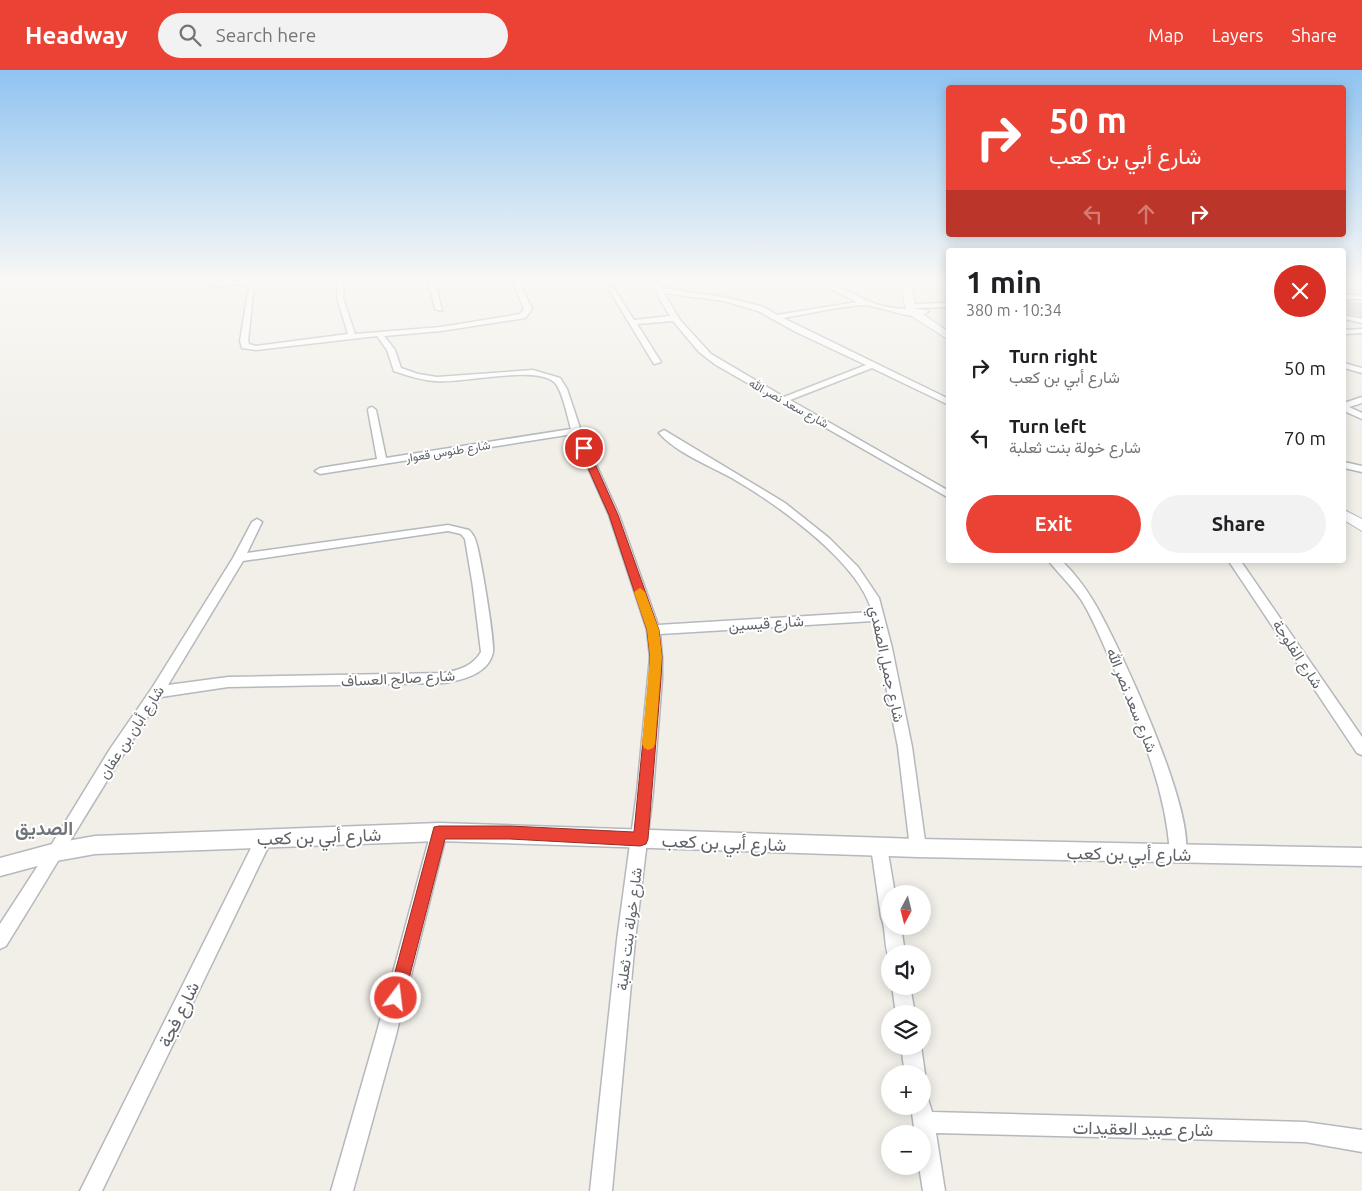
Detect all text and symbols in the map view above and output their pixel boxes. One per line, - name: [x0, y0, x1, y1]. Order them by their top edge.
- search box: [158, 13, 508, 58]
- icon: search: [176, 21, 204, 49]
- text: Headway: [25, 22, 128, 49]
- text: Search here: [216, 24, 316, 46]
- text: Map: [1148, 25, 1184, 45]
- text: Layers: [1212, 25, 1263, 45]
- text: Share: [1291, 25, 1337, 45]
- text: 50 m: [1049, 100, 1127, 140]
- icon: right: [966, 105, 1031, 170]
- text: شارع أبي بن كعب: [1049, 143, 1201, 168]
- icon: left: [1079, 200, 1107, 228]
- icon: ahead: [1132, 200, 1160, 228]
- icon: right: [1185, 200, 1213, 228]
- text: 1 min: [966, 265, 1042, 299]
- button: close: [1274, 265, 1326, 317]
- text: 380 m · 10:34: [966, 301, 1062, 319]
- text: Turn right: [1009, 345, 1097, 367]
- icon: right: [966, 354, 994, 382]
- text: 50 m: [1284, 357, 1326, 379]
- text: شارع أبي بن كعب: [1009, 368, 1120, 386]
- street label: شارع سعد نصر الله: [746, 376, 831, 433]
- text: Turn left: [1009, 415, 1087, 437]
- icon: left: [966, 424, 994, 452]
- pin: [563, 427, 605, 469]
- text: 70 m: [1284, 427, 1326, 449]
- icon: arrive: [570, 434, 598, 462]
- street label: شارع طنوس قعوار: [404, 438, 492, 467]
- text: شارع خولة بنت ثعلبة: [1009, 438, 1141, 456]
- button: Exit: [966, 495, 1141, 553]
- button: Share: [1151, 495, 1326, 553]
- street label: شارع جميل الصفدي: [861, 604, 908, 725]
- street label: شارع قيسين: [728, 612, 805, 637]
- street label: شارع الفلوجة: [1267, 617, 1326, 693]
- street label: شارع سعد نصر الله: [1101, 645, 1161, 756]
- street label: شارع صالح العساف: [341, 667, 456, 692]
- street label: شارع أبان بن عفان: [95, 682, 170, 783]
- district label: الصديق: [15, 817, 73, 840]
- street label: شارع أبي بن كعب: [256, 824, 382, 854]
- street label: شارع أبي بن كعب: [661, 830, 787, 860]
- street label: شارع أبي بن كعب: [1066, 842, 1192, 870]
- street label: شارع خولة بنت ثعلبة: [613, 866, 648, 992]
- north arrow: [881, 885, 931, 935]
- map controls: [881, 885, 931, 1175]
- button: sound: [881, 945, 931, 995]
- position arrow: [369, 971, 421, 1023]
- street label: شارع فجة: [154, 978, 205, 1051]
- button: layers: [881, 1005, 931, 1055]
- button: +: [881, 1065, 931, 1115]
- street label: شارع عبيد العقيدات: [1072, 1117, 1214, 1142]
- button: −: [881, 1125, 931, 1175]

